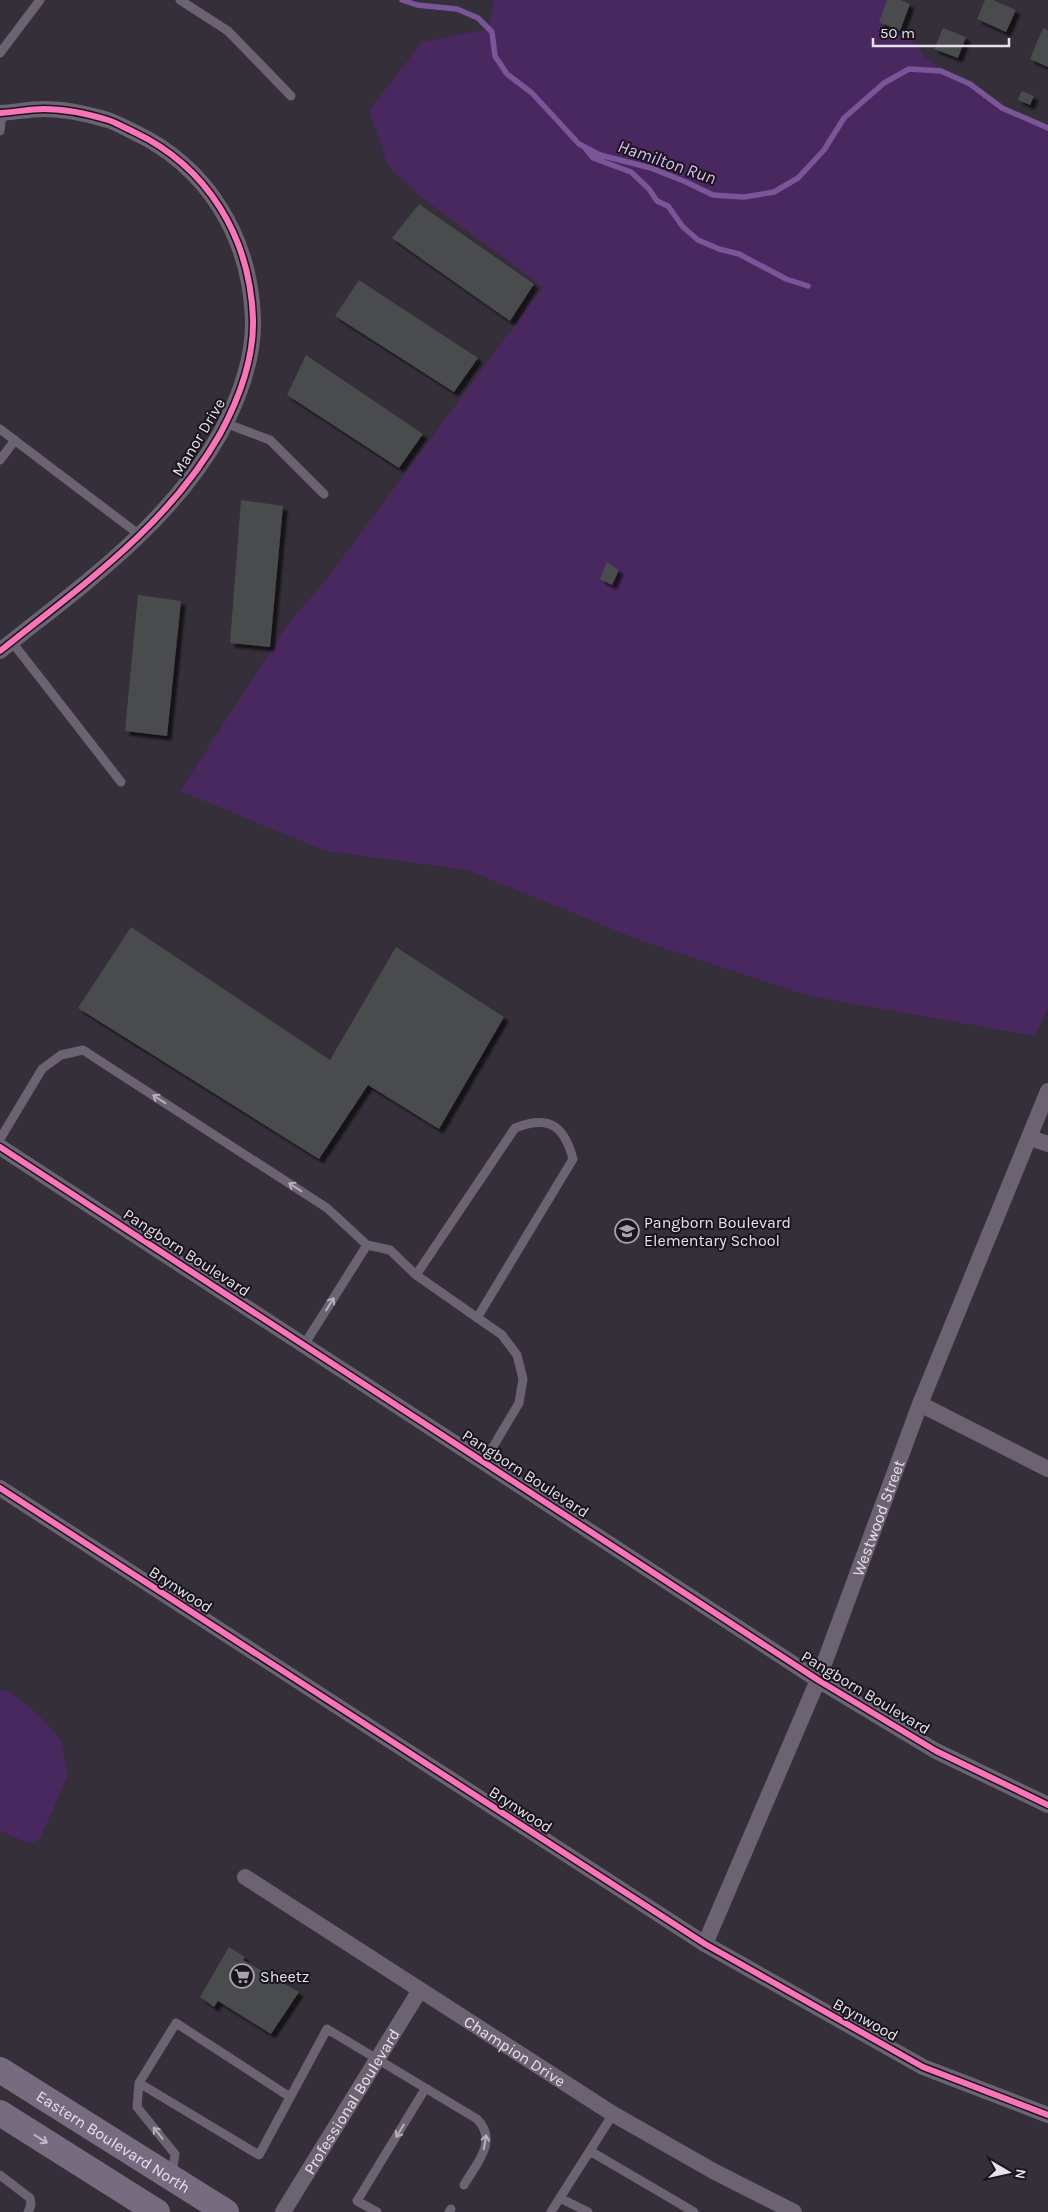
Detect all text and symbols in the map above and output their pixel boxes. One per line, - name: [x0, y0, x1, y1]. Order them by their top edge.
- scale bar: [873, 15, 1009, 47]
- text: 50 m: [880, 24, 915, 42]
- water label: Hamilton Run: [615, 135, 719, 189]
- street label: Manor Drive: [168, 395, 229, 480]
- one-way arrow: [152, 1094, 166, 1104]
- one-way arrow: [288, 1182, 302, 1192]
- street label: Pangborn Boulevard: [120, 1204, 254, 1300]
- place label: Pangborn Boulevard Elementary School: [644, 1213, 791, 1250]
- school or university icon: Pangborn Boulevard Elementary School: [614, 1218, 640, 1244]
- one-way arrow: [326, 1297, 336, 1311]
- street label: Pangborn Boulevard: [459, 1425, 593, 1521]
- street label: Westwood Street: [848, 1457, 909, 1579]
- street label: Brynwood: [146, 1562, 216, 1617]
- street label: Pangborn Boulevard: [798, 1646, 934, 1738]
- street label: Brynwood: [486, 1782, 556, 1837]
- supermarket icon: Sheetz: [229, 1963, 255, 1989]
- place label: Sheetz: [260, 1967, 309, 1986]
- street label: Brynwood: [830, 1994, 902, 2045]
- street label: Champion Drive: [460, 2012, 569, 2091]
- street label: Professional Boulevard: [300, 2025, 404, 2178]
- street label: Eastern Boulevard North: [33, 2086, 194, 2197]
- one-way arrow: [394, 2123, 404, 2137]
- one-way arrow: [153, 2127, 164, 2140]
- one-way arrow: [481, 2134, 491, 2150]
- one-way arrow: [34, 2135, 48, 2145]
- north arrow: [983, 2147, 1033, 2197]
- text: N: [1011, 2168, 1030, 2180]

